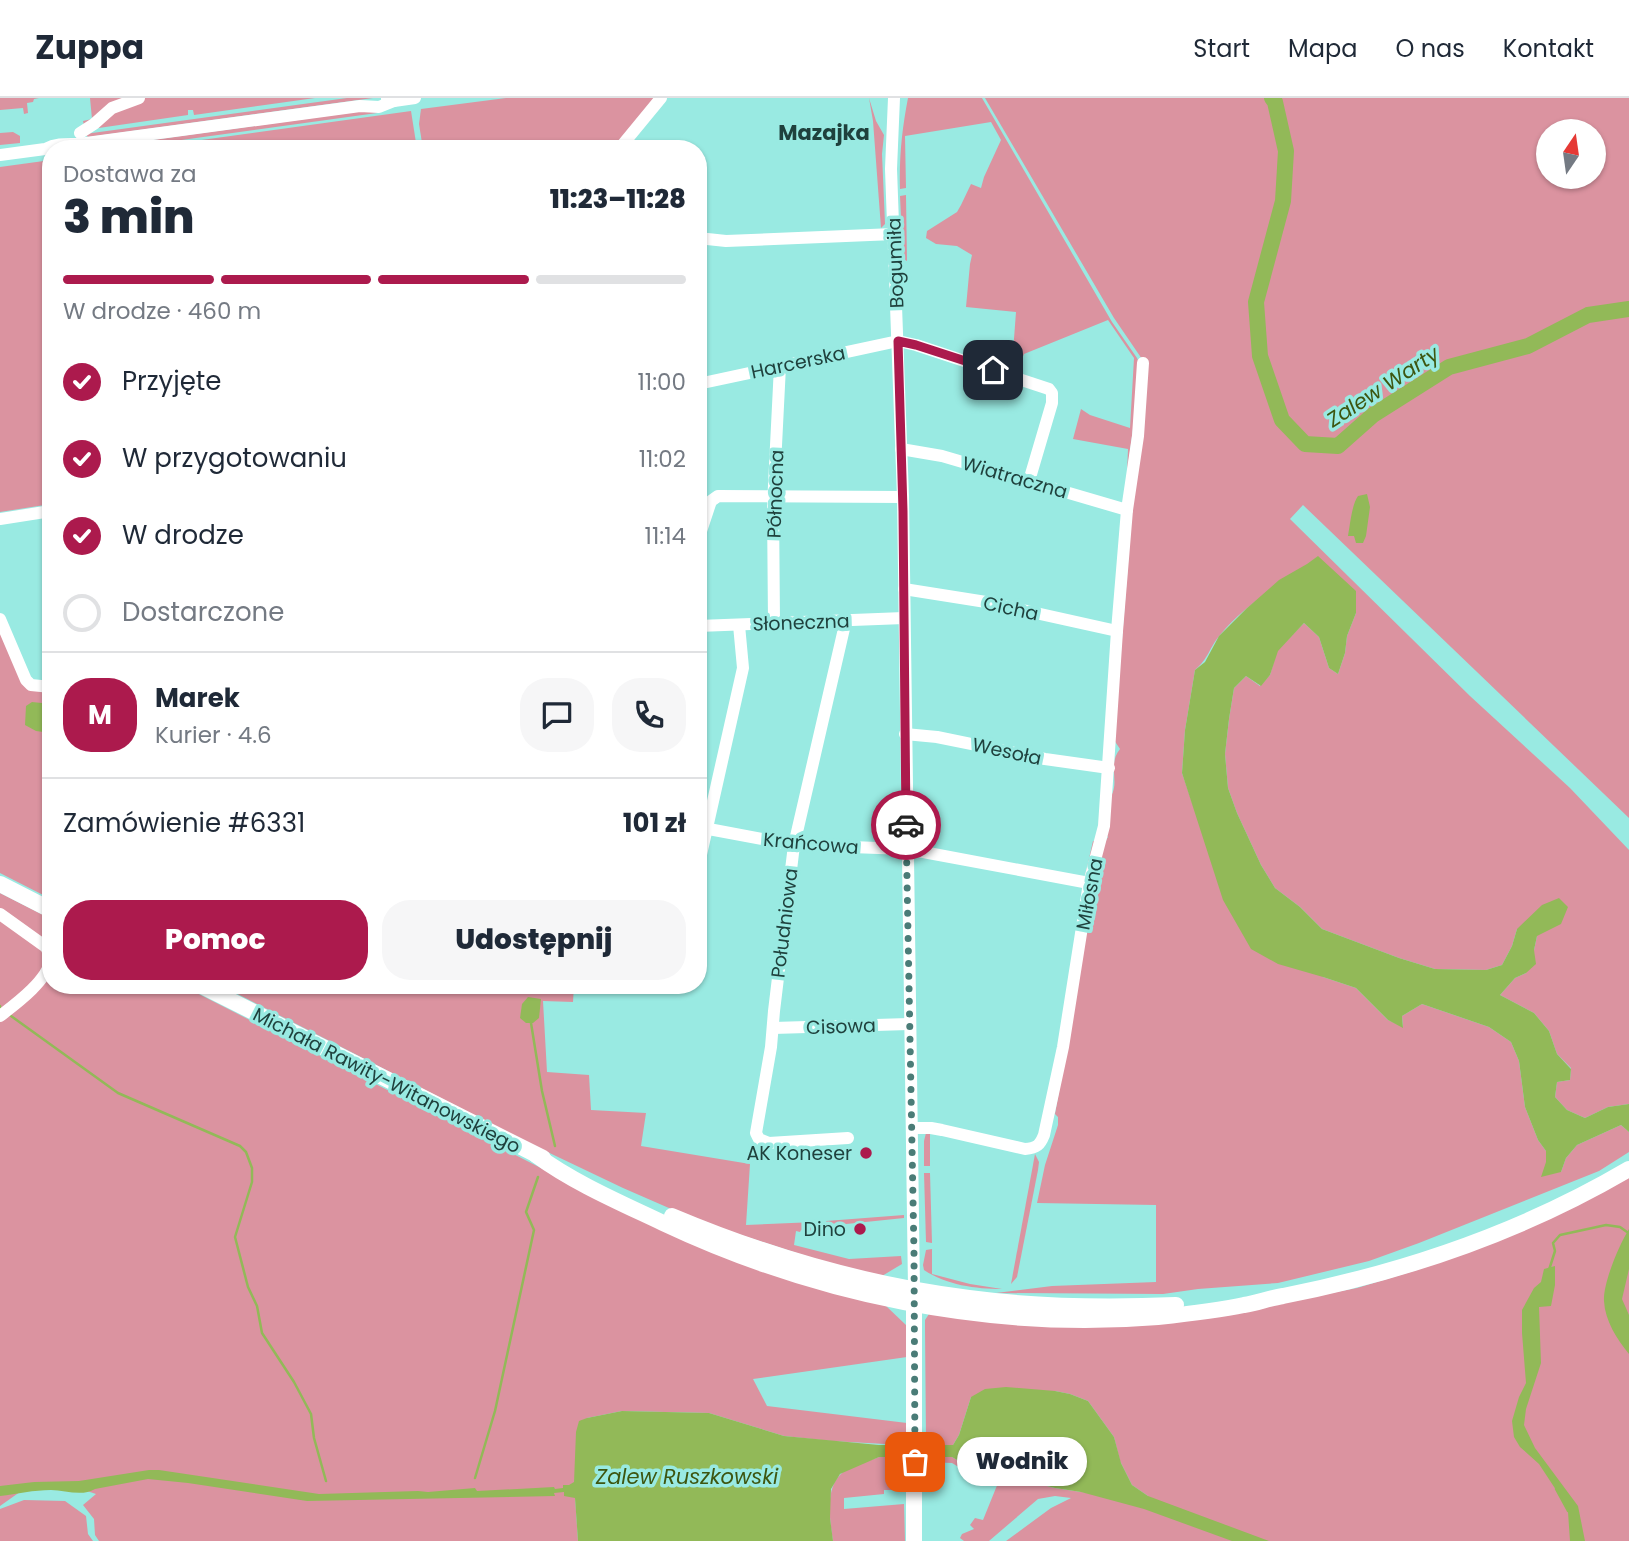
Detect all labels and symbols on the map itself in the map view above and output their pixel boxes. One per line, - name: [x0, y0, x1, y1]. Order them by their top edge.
- district label: Mazajka: [778, 118, 870, 147]
- north arrow: [1536, 119, 1606, 189]
- street label: Bogumiła: [880, 217, 911, 309]
- street label: Harcerska: [748, 339, 848, 386]
- water label: Zalew Warty: [1320, 339, 1446, 434]
- pin: [963, 340, 1023, 400]
- street label: Północna: [760, 449, 791, 539]
- street label: Wiatraczna: [959, 450, 1071, 505]
- street label: Cicha: [981, 589, 1041, 628]
- street label: Słoneczna: [752, 607, 850, 638]
- street label: Wesoła: [970, 731, 1044, 772]
- courier: [871, 790, 941, 860]
- street label: Krańcowa: [762, 826, 860, 861]
- street label: Miłosna: [1069, 856, 1110, 932]
- street label: Południowa: [764, 867, 805, 979]
- street label: Michała Rawity-Witanowskiego: [248, 1001, 525, 1160]
- street label: Cisowa: [806, 1012, 876, 1041]
- place label: AK Koneser: [746, 1140, 852, 1167]
- marker: AK Koneser: [858, 1145, 874, 1161]
- place label: Dino: [804, 1216, 846, 1243]
- marker: Dino: [852, 1221, 868, 1237]
- pin: [885, 1432, 945, 1492]
- callout: Wodnik: [957, 1438, 1086, 1486]
- water label: Zalew Ruszkowski: [595, 1462, 779, 1491]

